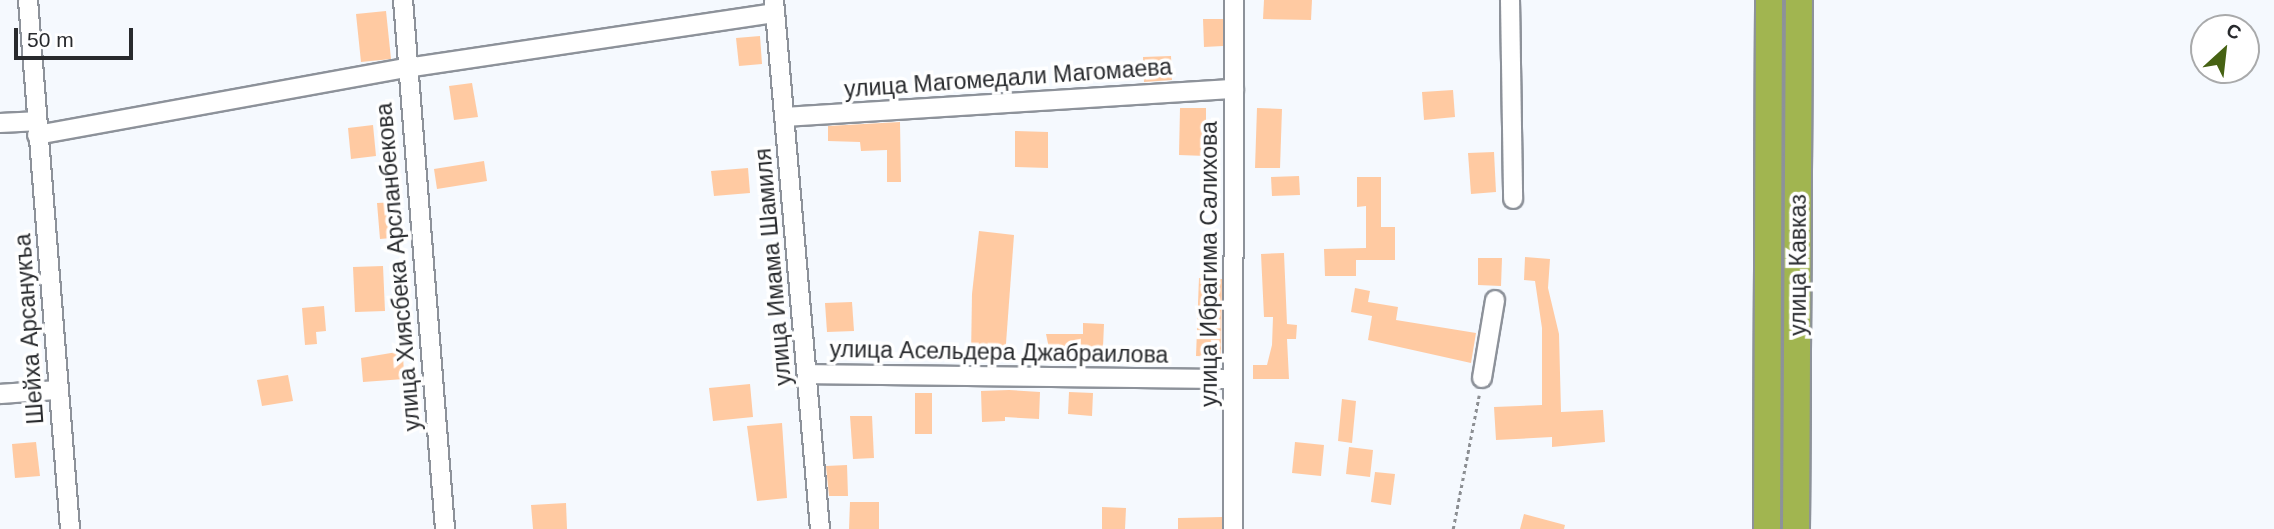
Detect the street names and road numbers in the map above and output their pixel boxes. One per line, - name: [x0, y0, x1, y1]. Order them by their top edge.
- street label: улица Магомедали Магомаева: [843, 53, 1173, 103]
- street label: улица Хиясбека Арсланбекова: [370, 102, 426, 432]
- street label: улица Ибрагима Салихова: [1195, 121, 1223, 407]
- street label: улица Имама Шамиля: [749, 147, 797, 387]
- street label: улица Кавказ: [1784, 194, 1812, 336]
- street label: Шейха Арсанукъа: [9, 233, 49, 425]
- street label: улица Асельдера Джабраилова: [829, 335, 1169, 369]

